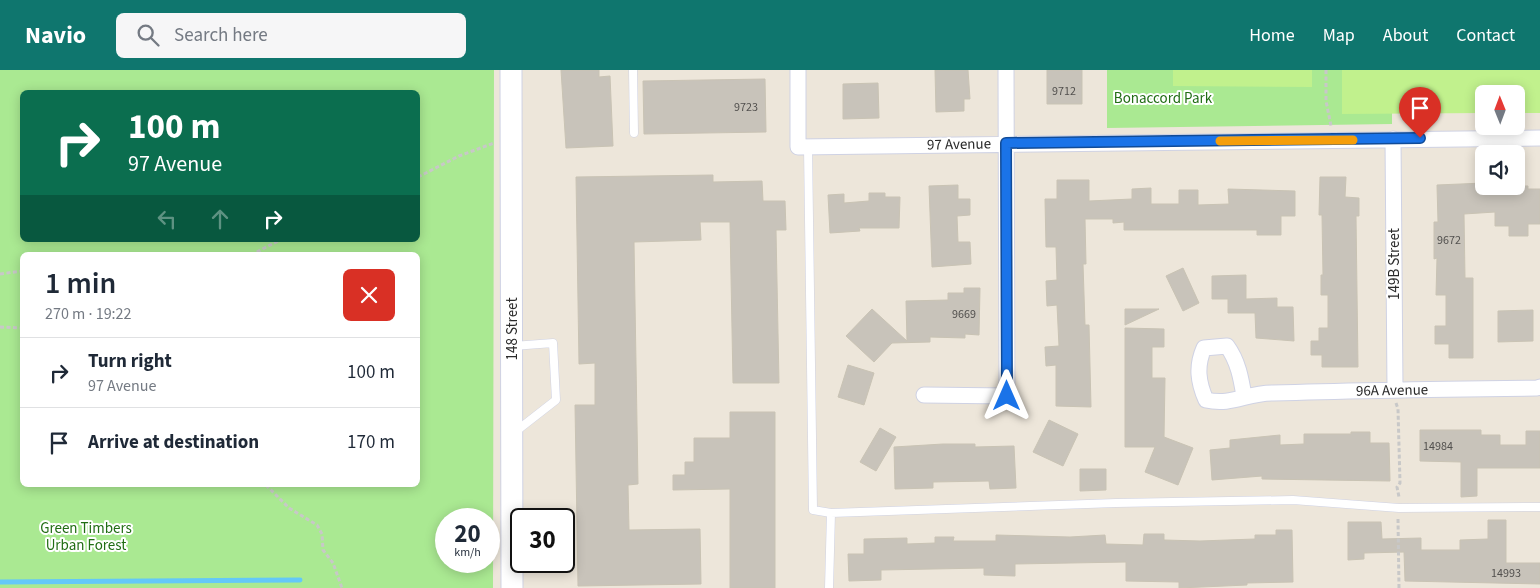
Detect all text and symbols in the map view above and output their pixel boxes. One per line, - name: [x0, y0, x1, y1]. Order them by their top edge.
- search box: [116, 13, 466, 58]
- text: Navio: [25, 18, 86, 53]
- icon: search: [134, 21, 162, 49]
- text: Search here: [174, 22, 268, 49]
- text: Home: [1249, 23, 1295, 48]
- text: Map: [1323, 23, 1355, 48]
- text: About: [1383, 23, 1428, 48]
- text: Contact: [1456, 23, 1515, 48]
- house number: 9712: [1052, 83, 1076, 100]
- north arrow: [1475, 85, 1525, 135]
- map controls: [1475, 85, 1525, 195]
- pin: [1399, 87, 1441, 138]
- park label: Bonaccord Park: [1114, 88, 1213, 109]
- icon: arrive: [1406, 94, 1434, 122]
- house number: 9723: [734, 99, 758, 116]
- text: 100 m: [128, 102, 220, 152]
- icon: right: [45, 110, 110, 175]
- street label: 97 Avenue: [927, 133, 991, 156]
- button: sound: [1475, 145, 1525, 195]
- text: 97 Avenue: [128, 148, 222, 180]
- icon: left: [153, 205, 181, 233]
- icon: ahead: [206, 205, 234, 233]
- icon: right: [259, 205, 287, 233]
- street label: 149B Street: [1384, 228, 1405, 300]
- house number: 9672: [1437, 232, 1461, 249]
- text: 1 min: [45, 262, 116, 305]
- button: close: [343, 269, 395, 321]
- street label: 148 Street: [502, 298, 523, 360]
- text: 270 m · 19:22: [45, 303, 132, 325]
- house number: 9669: [952, 306, 976, 323]
- text: Turn right: [88, 348, 172, 375]
- icon: right: [45, 359, 73, 387]
- text: 100 m: [347, 359, 395, 386]
- position arrow: [980, 369, 1032, 421]
- text: 97 Avenue: [88, 375, 156, 397]
- street label: 96A Avenue: [1356, 379, 1428, 402]
- icon: arrive: [45, 429, 73, 457]
- text: Arrive at destination: [88, 429, 259, 456]
- text: 170 m: [347, 429, 395, 456]
- house number: 14984: [1423, 438, 1453, 455]
- speed limit sign: 30: [510, 508, 575, 573]
- text: 20: [454, 516, 481, 552]
- park label: Green Timbers Urban Forest: [40, 518, 132, 556]
- text: km/h: [454, 544, 481, 561]
- house number: 14993: [1491, 565, 1521, 582]

